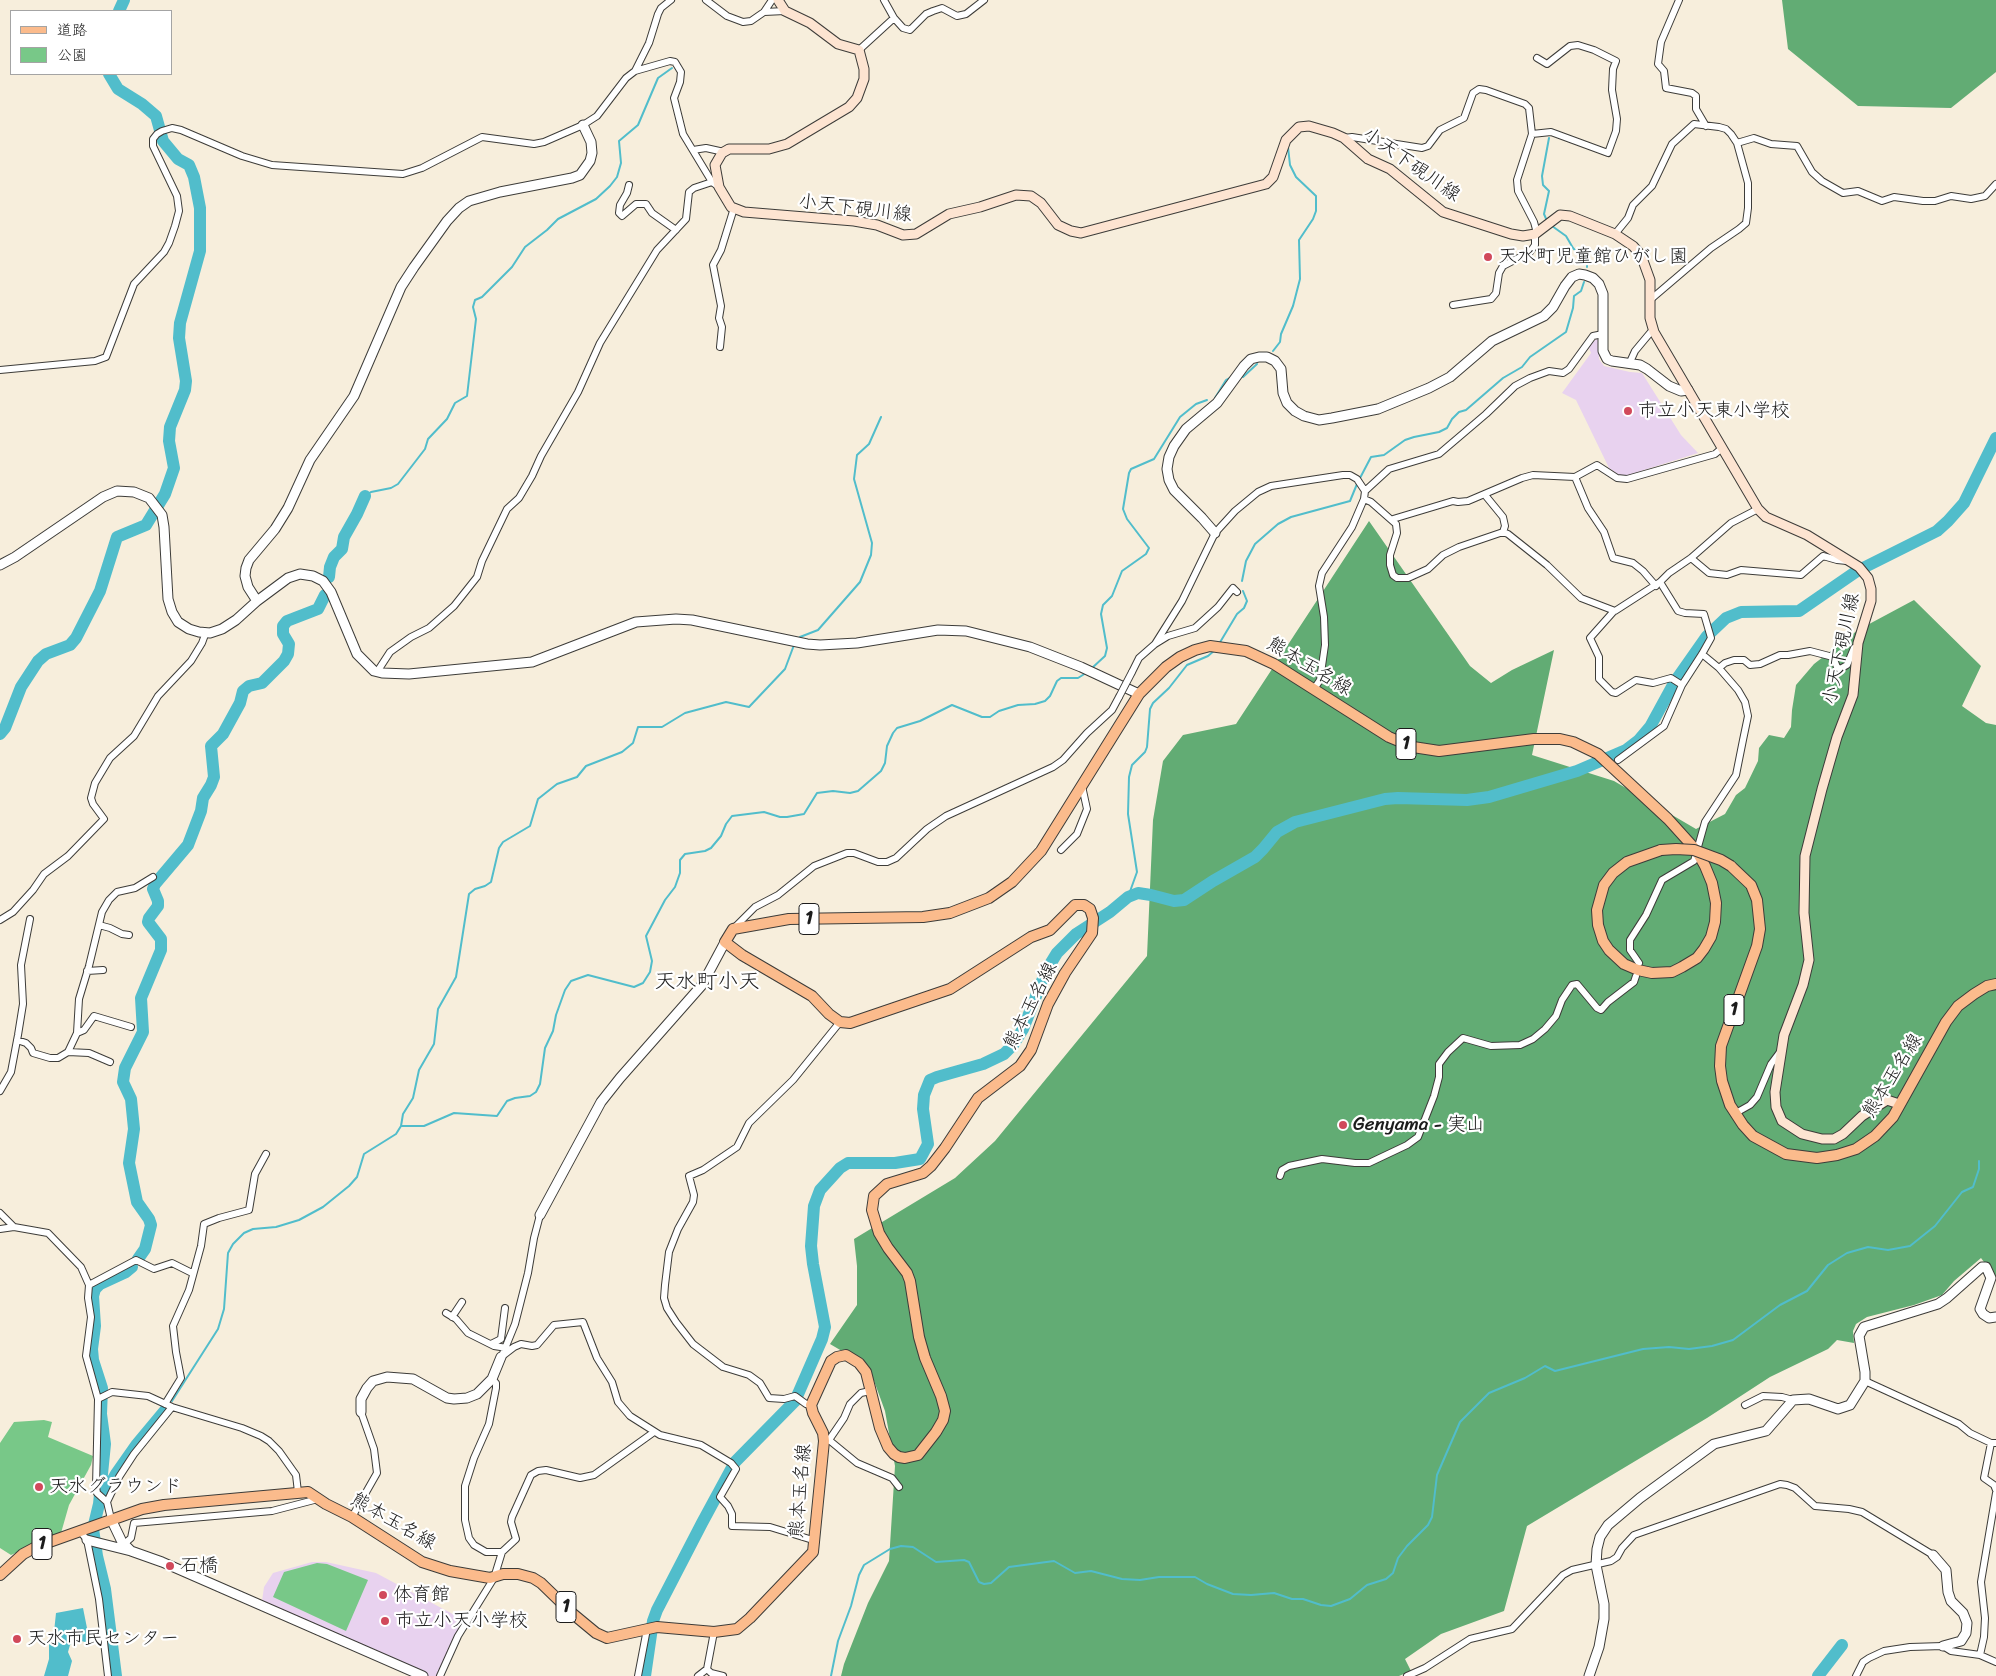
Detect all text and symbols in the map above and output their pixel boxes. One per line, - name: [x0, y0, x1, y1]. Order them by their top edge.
- legend: [10, 10, 172, 75]
- text: 道路: [57, 17, 87, 43]
- text: 公園: [57, 42, 87, 68]
- street label: 小天下硯川線: [1358, 123, 1464, 207]
- street label: 小天下硯川線: [797, 191, 913, 227]
- place label: 天水町児童館ひがし園: [1498, 246, 1688, 268]
- marker: 天水町児童館ひがし園: [1482, 251, 1494, 263]
- place label: 市立小天東小学校: [1638, 400, 1790, 422]
- marker: 市立小天東小学校: [1622, 405, 1634, 417]
- street label: 小天下硯川線: [1819, 591, 1865, 707]
- street label: 熊本玉名線: [1262, 633, 1356, 701]
- road number: 1: [1396, 729, 1416, 760]
- road number: 1: [799, 904, 819, 934]
- street label: 熊本玉名線: [999, 959, 1063, 1053]
- district label: 天水町小天: [655, 970, 759, 996]
- road number: 1: [1724, 994, 1744, 1026]
- street label: 熊本玉名線: [1858, 1030, 1928, 1122]
- place label: Genyama - 実山: [1353, 1114, 1485, 1136]
- marker: Genyama - 実山: [1337, 1119, 1349, 1131]
- street label: 熊本玉名線: [786, 1443, 816, 1539]
- place label: 天水グラウンド: [49, 1476, 182, 1498]
- marker: 天水グラウンド: [33, 1481, 45, 1493]
- street label: 熊本玉名線: [346, 1488, 440, 1556]
- road number: 1: [32, 1528, 52, 1560]
- place label: 石橋: [180, 1555, 218, 1577]
- marker: 石橋: [164, 1560, 176, 1572]
- place label: 体育館: [393, 1584, 450, 1606]
- marker: 体育館: [377, 1589, 389, 1601]
- road number: 1: [556, 1591, 576, 1622]
- place label: 市立小天小学校: [395, 1610, 528, 1632]
- marker: 市立小天小学校: [379, 1615, 391, 1627]
- place label: 天水市民センター: [27, 1628, 179, 1650]
- marker: 天水市民センター: [11, 1633, 23, 1645]

